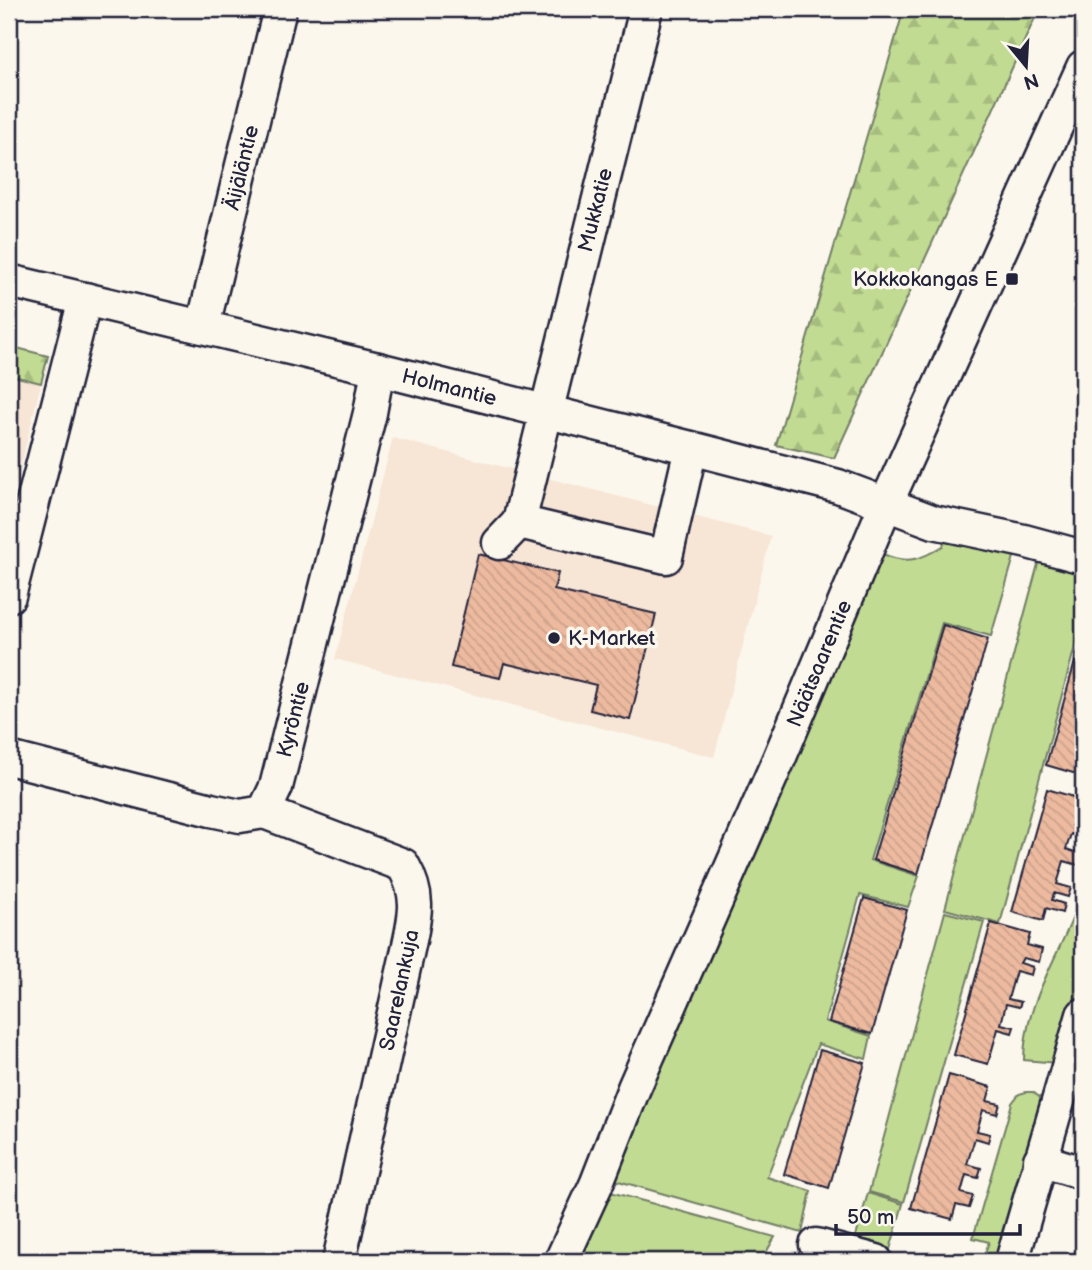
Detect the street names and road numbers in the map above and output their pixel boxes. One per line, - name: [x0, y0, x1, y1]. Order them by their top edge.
- street label: Äijäläntie: [220, 123, 264, 213]
- street label: Mukkatie: [573, 165, 618, 255]
- street label: Holmantie: [399, 364, 499, 411]
- street label: Näätsaarentie: [782, 596, 857, 731]
- street label: Kyröntie: [272, 679, 315, 760]
- street label: Saarelankuja: [374, 927, 425, 1053]

